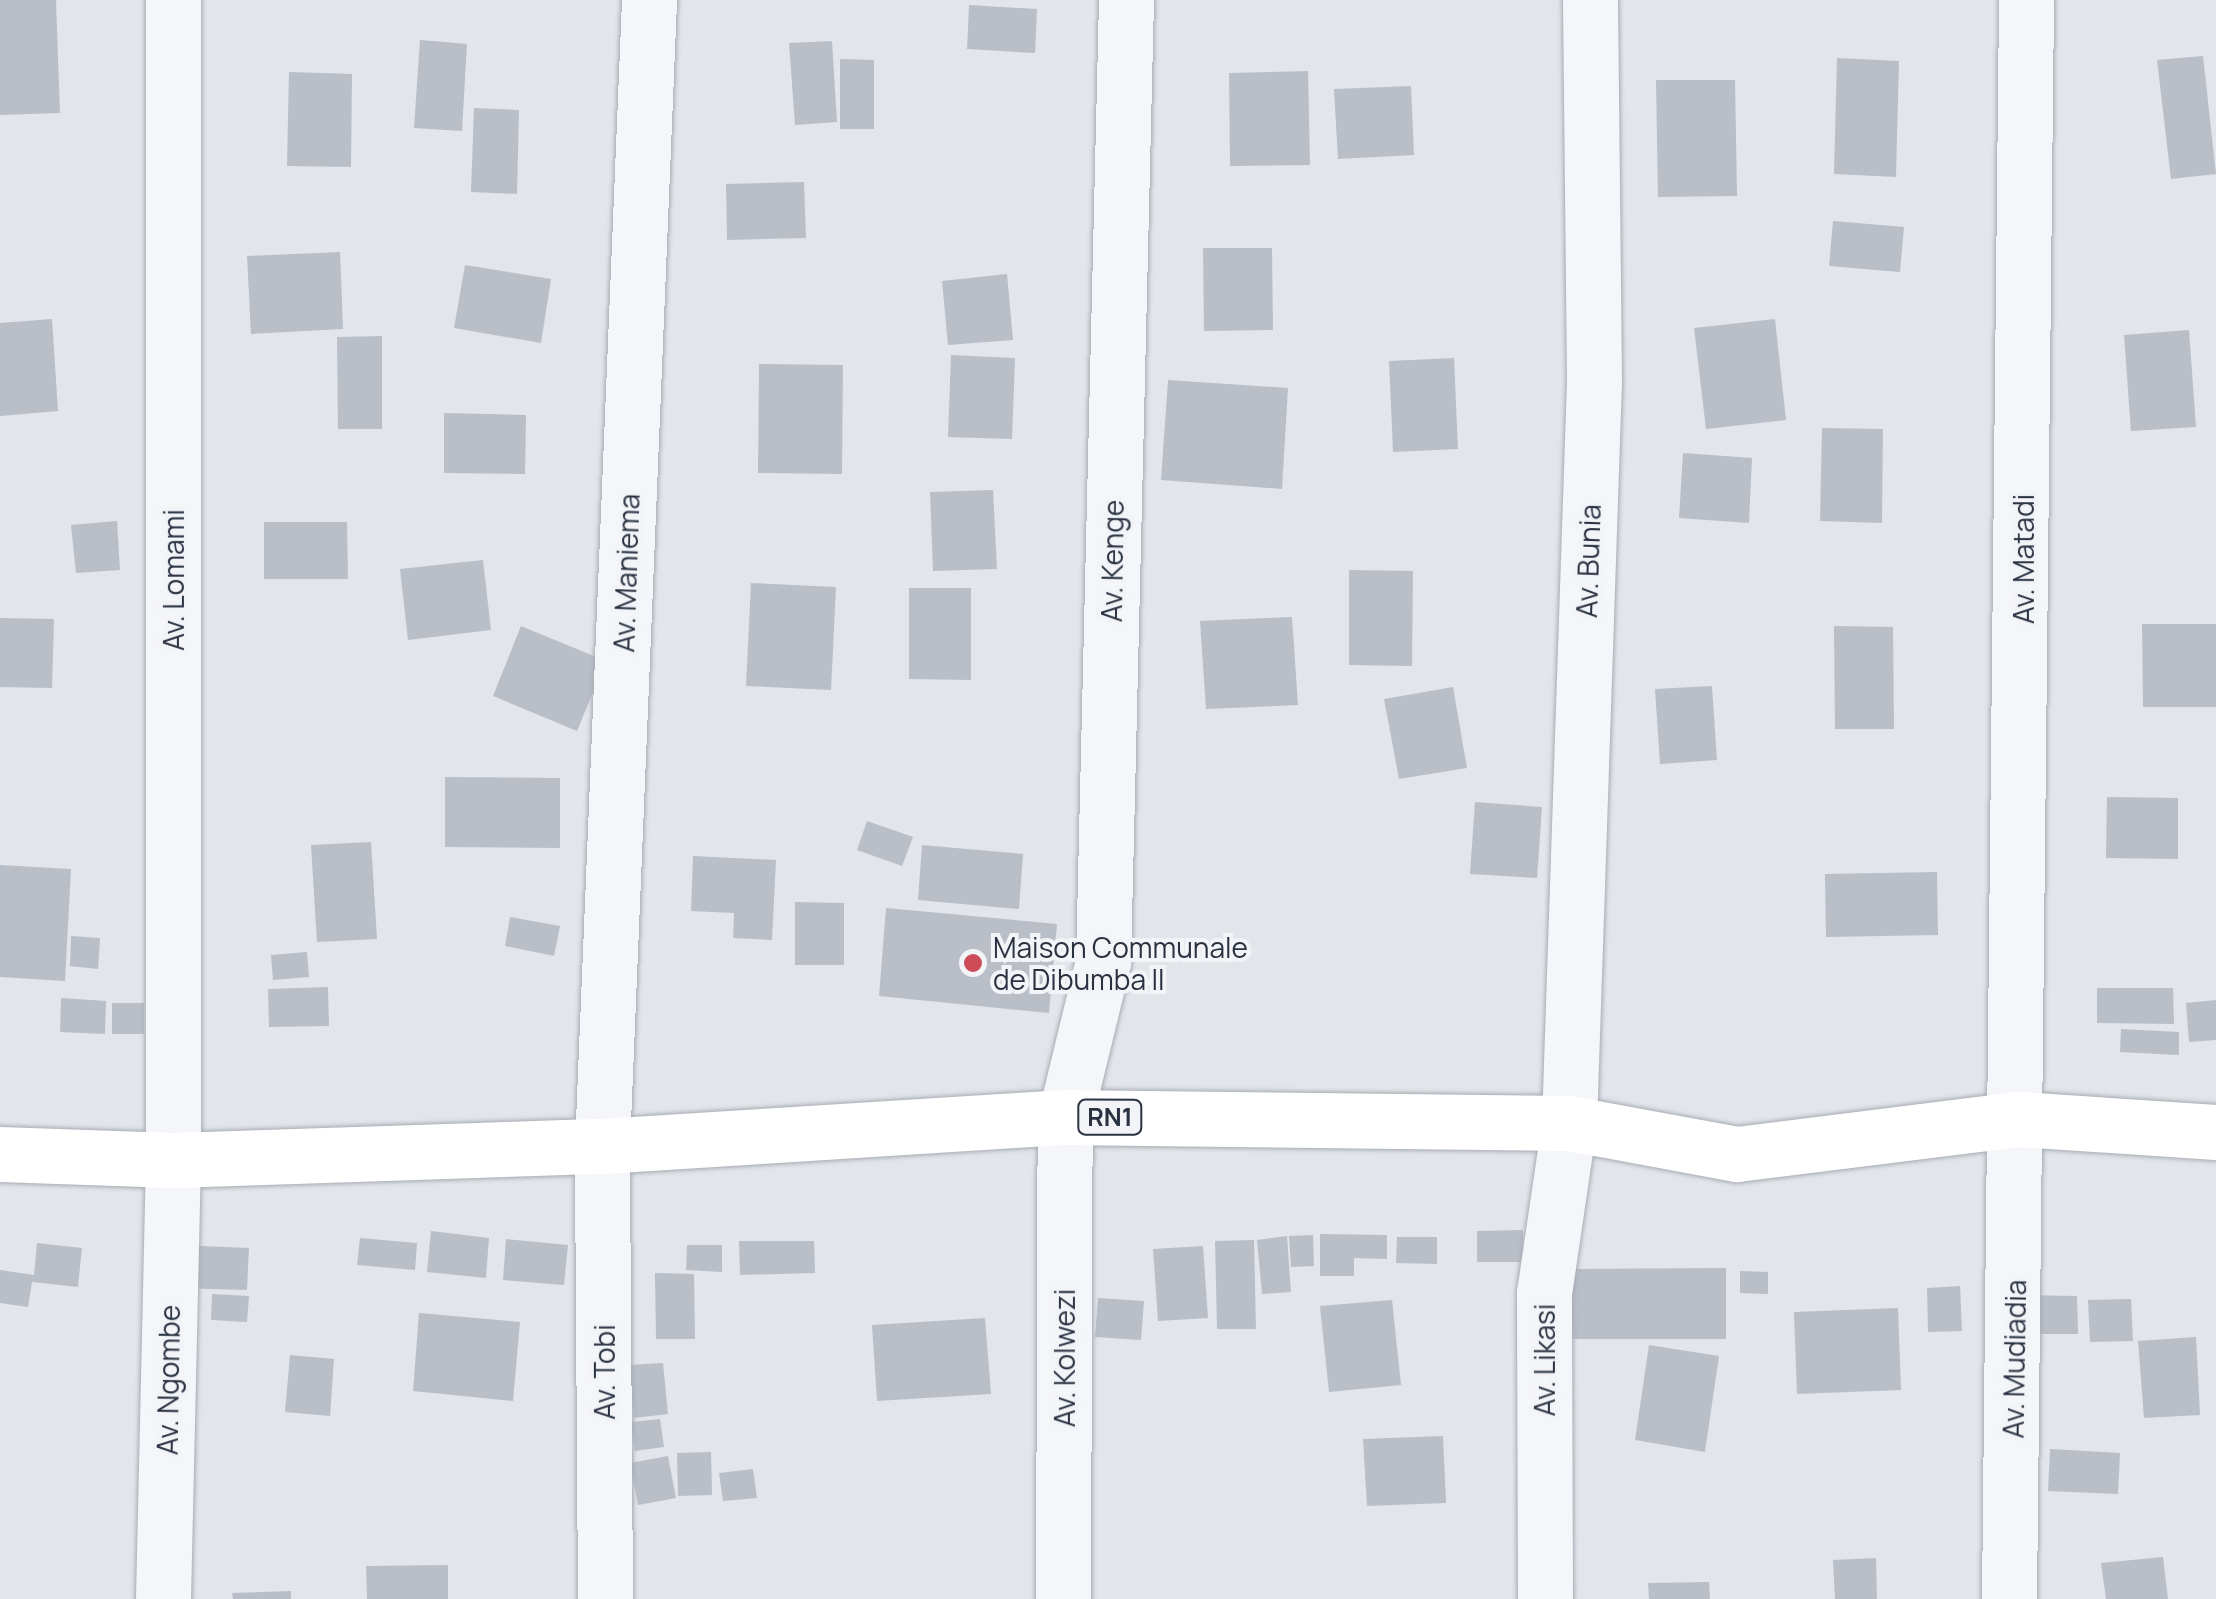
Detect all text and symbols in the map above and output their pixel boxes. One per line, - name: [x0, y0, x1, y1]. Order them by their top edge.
- street label: Av. Maniema: [606, 493, 646, 653]
- street label: Av. Matadi: [2006, 494, 2040, 624]
- street label: Av. Kenge: [1094, 500, 1130, 622]
- street label: Av. Bunia: [1569, 504, 1607, 618]
- street label: Av. Lomami: [156, 509, 190, 651]
- place label: Maison Communale de Dibumba II: [993, 930, 1248, 996]
- marker: Maison Communale de Dibumba II: [962, 952, 984, 974]
- road number: RN1: [1075, 1097, 1145, 1137]
- street label: Av. Mudiadia: [1996, 1279, 2032, 1439]
- street label: Av. Kolwezi: [1047, 1289, 1081, 1427]
- street label: Av. Likasi: [1527, 1304, 1561, 1416]
- street label: Av. Ngombe: [150, 1305, 186, 1455]
- street label: Av. Tobi: [587, 1324, 621, 1420]

